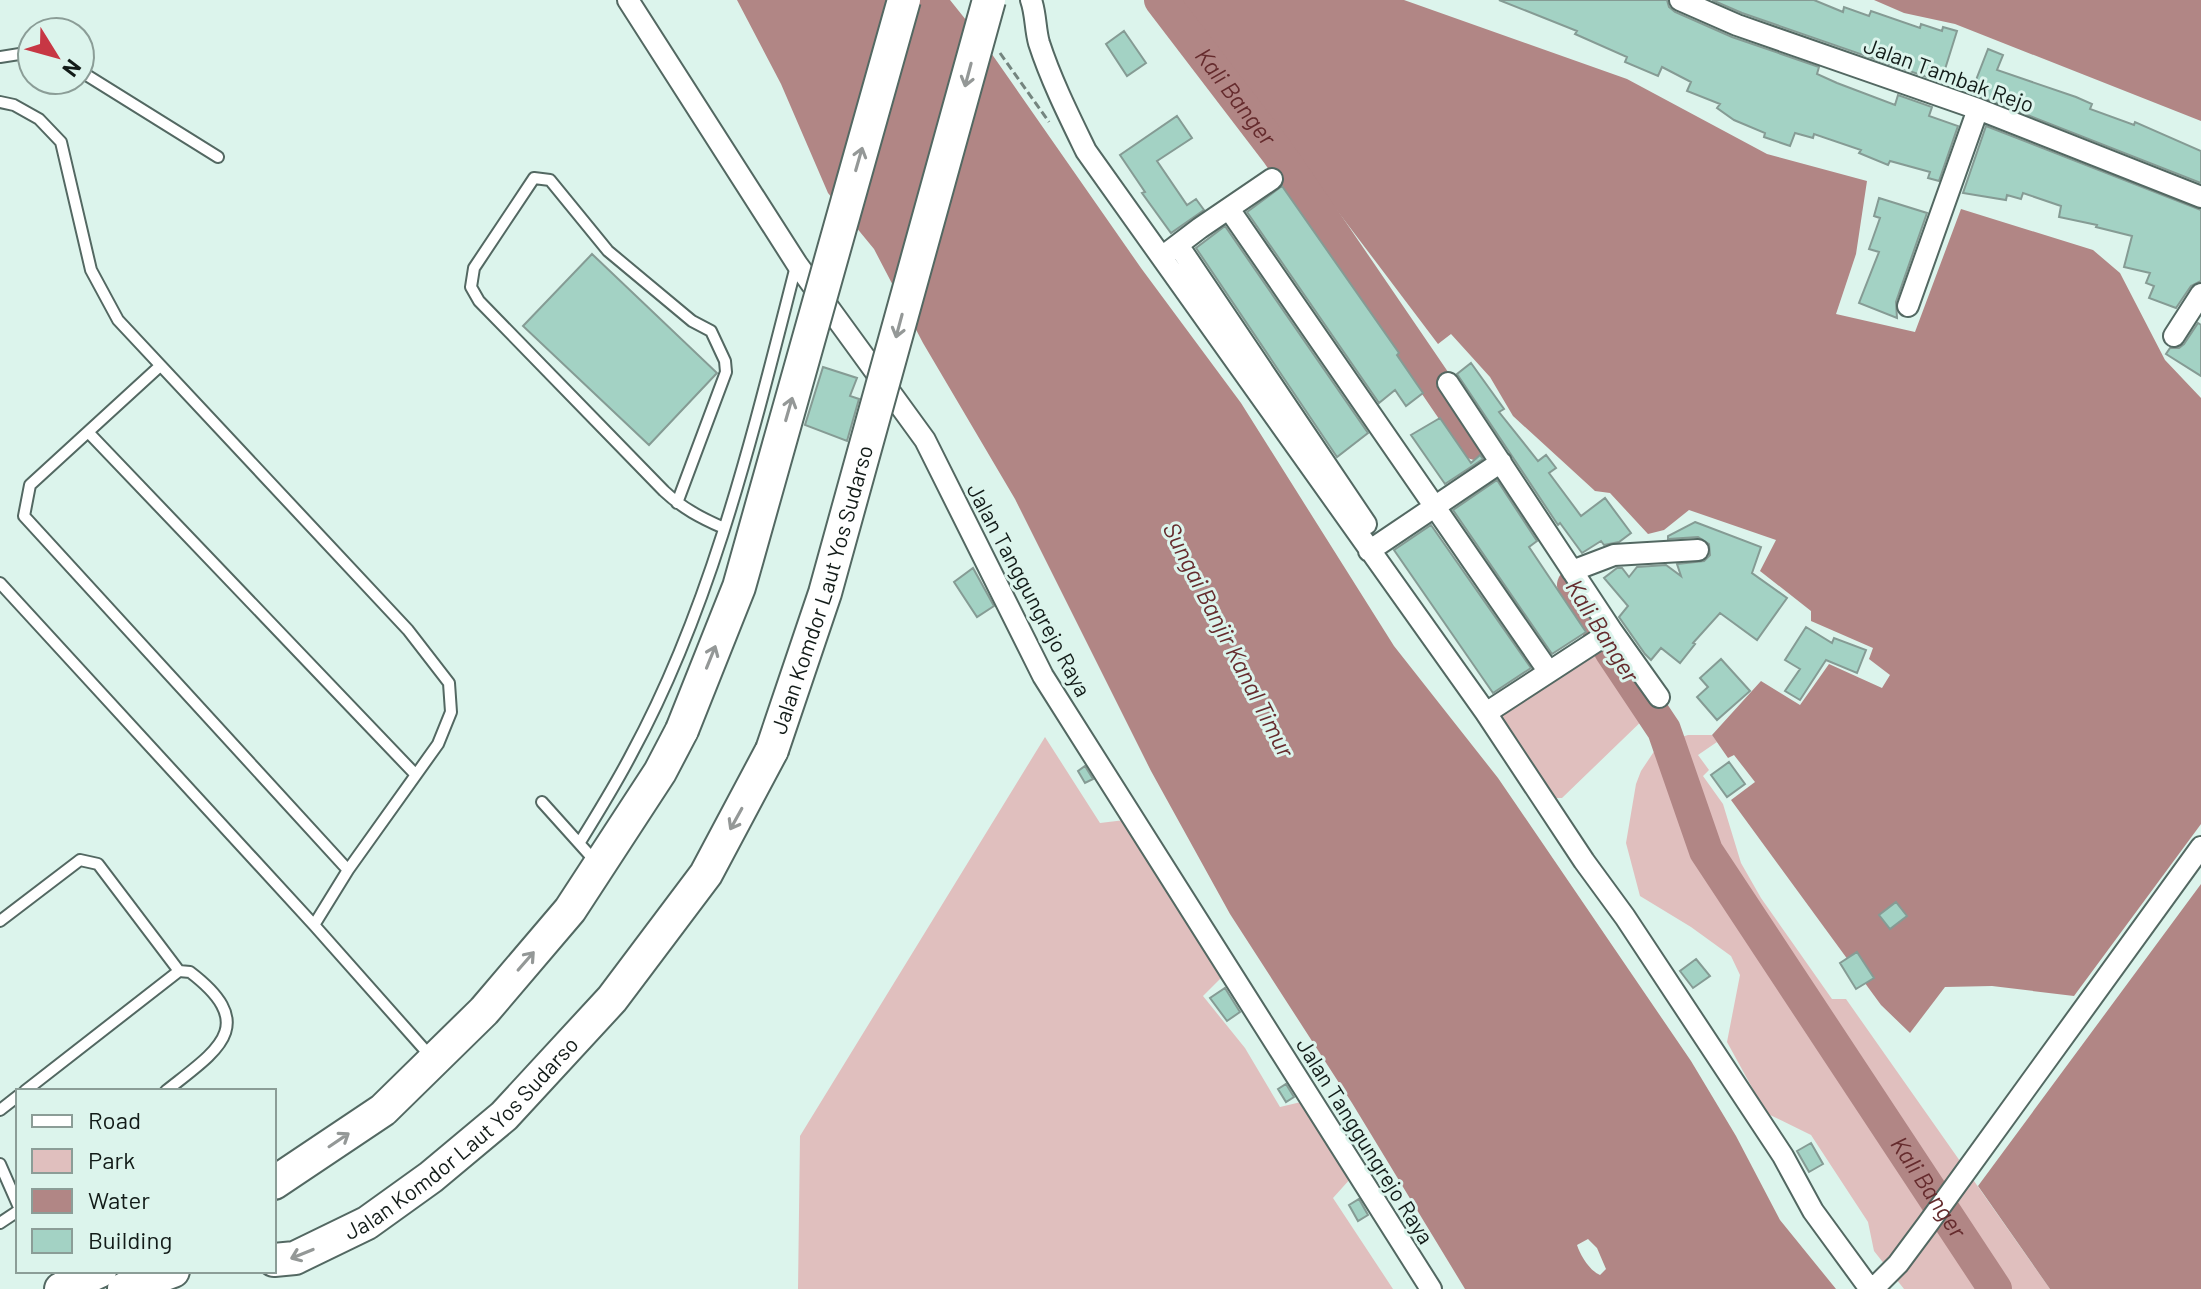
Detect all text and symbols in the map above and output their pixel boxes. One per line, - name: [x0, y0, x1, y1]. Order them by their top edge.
- north arrow: [16, 16, 96, 96]
- street label: Jalan Tambak Rejo: [1861, 31, 2038, 117]
- water label: Kali Banger: [1190, 41, 1284, 152]
- text: N: [58, 55, 88, 82]
- one-way arrow: [960, 62, 975, 88]
- one-way arrow: [852, 147, 867, 173]
- one-way arrow: [891, 312, 906, 338]
- one-way arrow: [782, 397, 797, 423]
- street label: Jalan Komdor Laut Yos Sudarso: [764, 442, 877, 737]
- street label: Jalan Tanggungrejo Raya: [963, 478, 1097, 701]
- water label: Sungai Banjir Kanal Timur: [1157, 517, 1302, 763]
- water label: Kali Banger: [1560, 574, 1647, 688]
- one-way arrow: [704, 645, 719, 670]
- one-way arrow: [728, 807, 744, 830]
- one-way arrow: [517, 951, 535, 972]
- street label: Jalan Komdor Laut Yos Sudarso: [340, 1031, 583, 1244]
- street label: Jalan Tanggungrejo Raya: [1292, 1033, 1440, 1248]
- legend: [16, 1089, 276, 1273]
- text: Road: [88, 1105, 141, 1134]
- water label: Kali Banger: [1885, 1131, 1974, 1244]
- one-way arrow: [327, 1132, 350, 1148]
- text: Park: [88, 1145, 135, 1174]
- text: Water: [88, 1185, 150, 1214]
- text: Building: [88, 1225, 172, 1254]
- one-way arrow: [290, 1248, 315, 1262]

